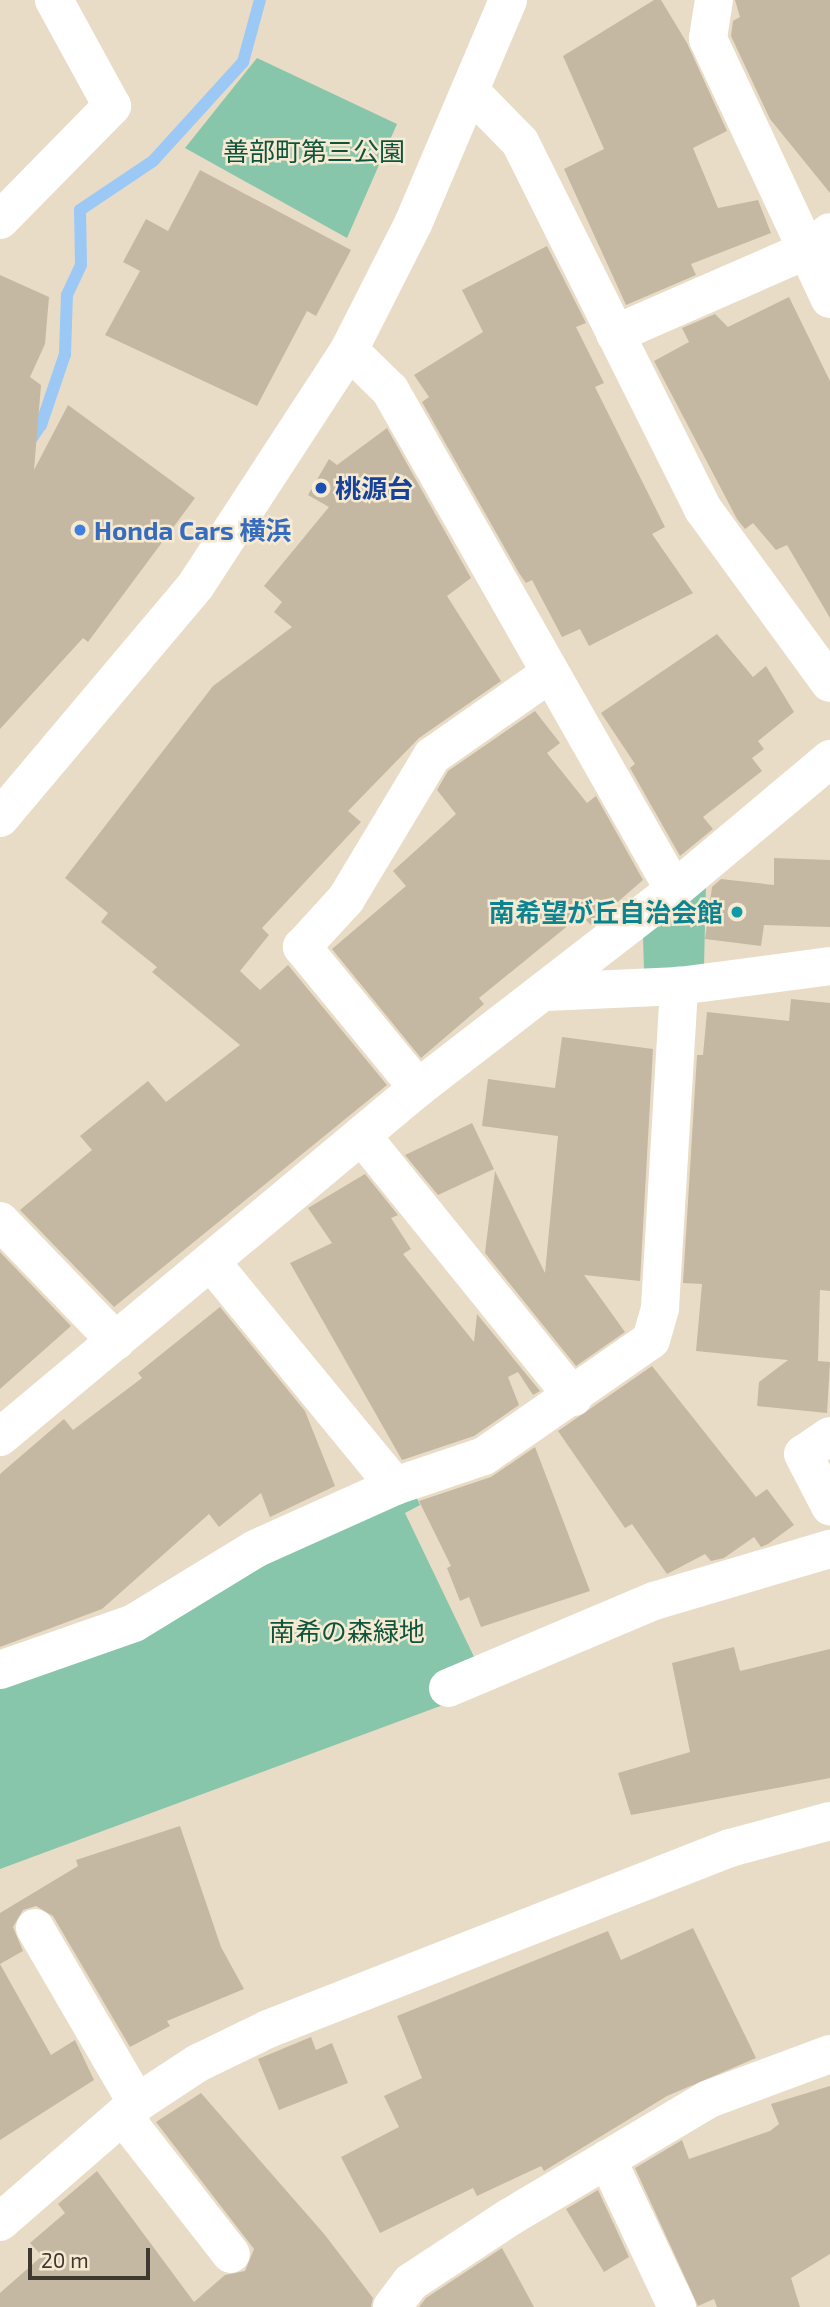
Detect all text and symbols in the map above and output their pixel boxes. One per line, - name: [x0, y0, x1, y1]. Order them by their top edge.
- park label: 善部町第三公園: [223, 135, 405, 167]
- place label: 桃源台: [335, 472, 413, 504]
- marker: 桃源台: [313, 480, 329, 496]
- place label: Honda Cars 横浜: [94, 514, 292, 546]
- marker: Honda Cars 横浜: [72, 522, 88, 538]
- place label: 南希望が丘自治会館: [489, 896, 723, 928]
- marker: 南希望が丘自治会館: [729, 904, 745, 920]
- park label: 南希の森緑地: [269, 1615, 425, 1647]
- scale bar: [32, 2234, 154, 2278]
- text: 20 m: [41, 2247, 89, 2272]

